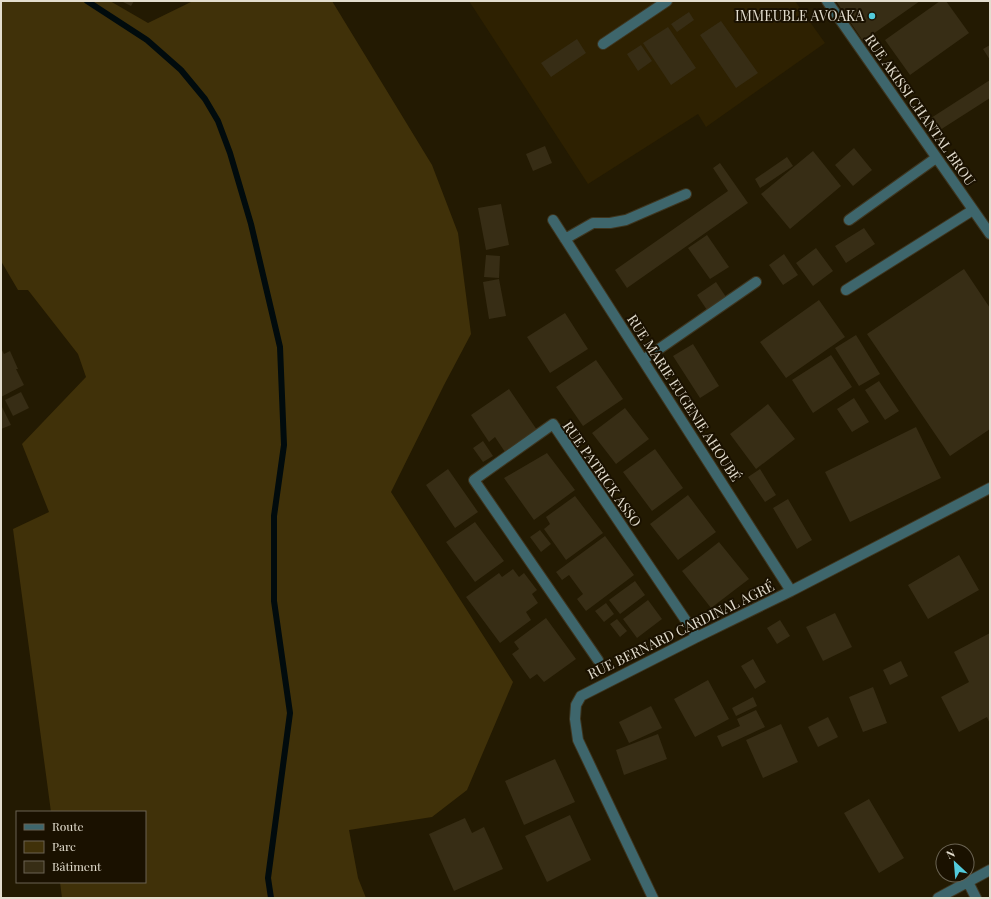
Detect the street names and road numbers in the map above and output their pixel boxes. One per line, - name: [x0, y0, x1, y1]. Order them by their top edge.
- street label: RUE AKISSI CHANTAL BROU: [861, 30, 980, 189]
- street label: RUE MARIE EUGENIE AHOUBÉ: [623, 311, 746, 485]
- street label: RUE PATRICK ASSO: [559, 417, 646, 530]
- street label: RUE BERNARD CARDINAL AGRÉ: [584, 576, 777, 683]

